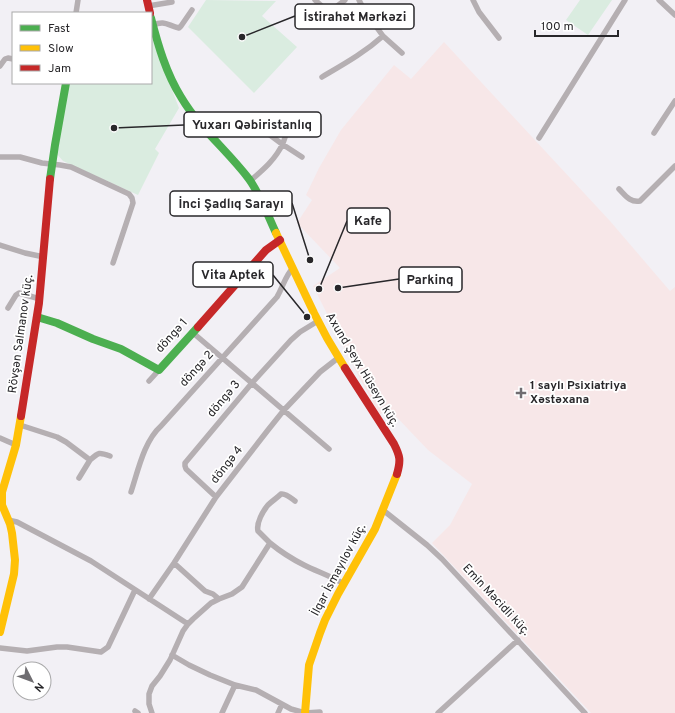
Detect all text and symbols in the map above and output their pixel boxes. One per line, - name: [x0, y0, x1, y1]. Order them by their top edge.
- callout: İstirahət Mərkəzi: [295, 4, 414, 29]
- text: İstirahət Mərkəzi: [304, 9, 406, 26]
- legend: [12, 12, 152, 84]
- scale bar: [535, 12, 618, 38]
- text: 100 m: [541, 19, 574, 35]
- text: Fast: [48, 21, 70, 37]
- text: Slow: [48, 41, 74, 57]
- text: Jam: [48, 61, 71, 77]
- callout: Yuxarı Qəbiristanlıq: [184, 112, 321, 137]
- text: Yuxarı Qəbiristanlıq: [192, 118, 312, 134]
- callout: İnci Şadlıq Sarayı: [170, 191, 292, 216]
- text: İnci Şadlıq Sarayı: [178, 196, 284, 213]
- callout: Kafe: [347, 208, 390, 233]
- text: Kafe: [354, 214, 382, 230]
- callout: Vita Aptek: [193, 262, 273, 287]
- callout: Parkinq: [399, 267, 462, 292]
- text: Vita Aptek: [201, 268, 265, 284]
- street label: Rövşən Salmanov küç.: [5, 273, 37, 394]
- text: Parkinq: [407, 273, 453, 289]
- street label: Axund Şeyx Hüseyn küç.: [321, 310, 403, 430]
- street label: döngə 1: [152, 315, 192, 357]
- street label: döngə 2: [176, 347, 218, 391]
- street label: döngə 3: [204, 377, 244, 421]
- place label: 1 saylı Psixiatriya Xəstəxana: [530, 378, 626, 408]
- marker: 1 saylı Psixiatriya Xəstəxana: [515, 387, 527, 399]
- street label: döngə 4: [207, 443, 247, 487]
- street label: İlqar İsmayılov küç.: [308, 521, 370, 619]
- street label: Emin Məcidli küç.: [459, 561, 534, 640]
- north arrow: [12, 661, 52, 701]
- text: N: [31, 679, 47, 695]

